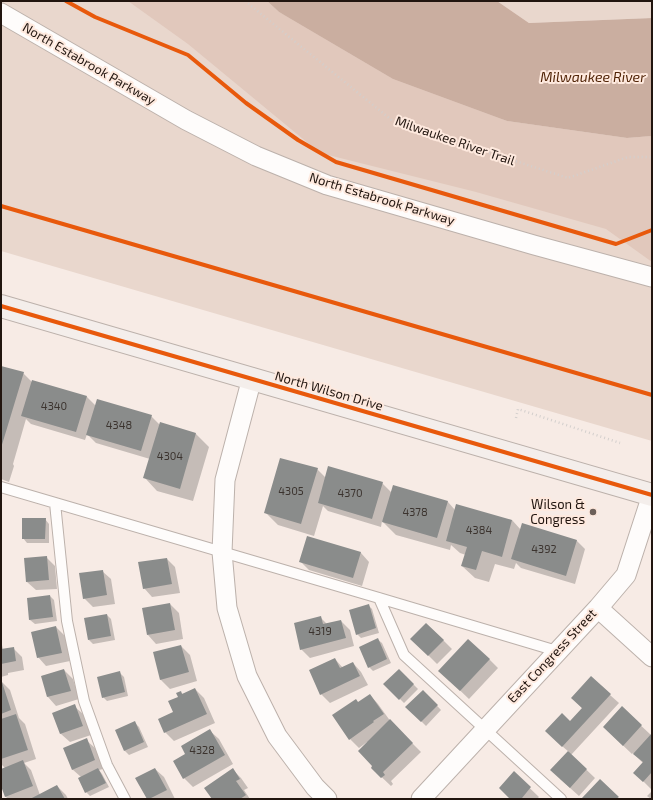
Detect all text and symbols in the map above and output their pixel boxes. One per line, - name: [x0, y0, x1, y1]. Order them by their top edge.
- street label: North Estabrook Parkway: [20, 19, 158, 109]
- water label: Milwaukee River: [540, 69, 646, 85]
- street label: Milwaukee River Trail: [393, 113, 517, 169]
- street label: North Estabrook Parkway: [307, 169, 457, 229]
- street label: North Wilson Drive: [273, 368, 385, 414]
- house number: 4340: [41, 399, 67, 413]
- house number: 4348: [106, 418, 132, 432]
- house number: 4304: [157, 449, 183, 463]
- house number: 4305: [278, 484, 304, 498]
- house number: 4370: [337, 486, 363, 500]
- place label: Wilson & Congress: [530, 497, 585, 528]
- house number: 4378: [402, 505, 428, 519]
- marker: Wilson & Congress: [588, 507, 598, 517]
- house number: 4384: [466, 523, 492, 537]
- house number: 4392: [531, 542, 557, 556]
- street label: East Congress Street: [504, 606, 600, 706]
- house number: 4319: [308, 624, 332, 638]
- house number: 4328: [189, 743, 215, 757]

